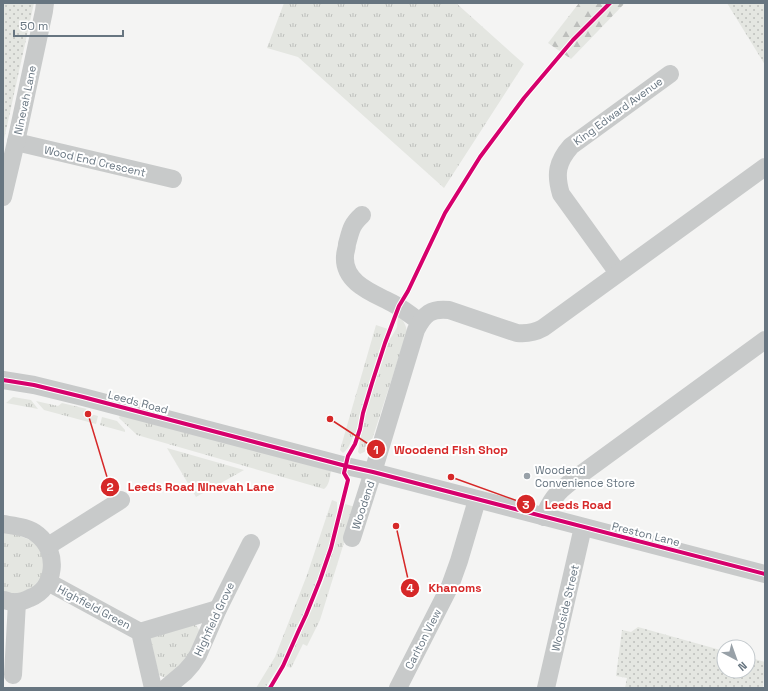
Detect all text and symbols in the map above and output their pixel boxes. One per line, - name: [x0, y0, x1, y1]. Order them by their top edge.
- scale bar: [14, 12, 123, 38]
- text: 50 m: [20, 18, 48, 34]
- street label: Ninevah Lane: [11, 64, 39, 136]
- street label: King Edward Avenue: [571, 74, 665, 148]
- street label: Wood End Crescent: [43, 142, 147, 180]
- street label: Leeds Road: [106, 387, 170, 417]
- callout: Woodend Fish Shop: [366, 437, 516, 461]
- text: 1: [373, 442, 379, 458]
- text: Woodend Fish Shop: [394, 442, 508, 458]
- place label: Woodend Convenience Store: [535, 463, 635, 490]
- marker: Woodend Convenience Store: [522, 471, 532, 481]
- callout: Leeds Road Ninevah Lane: [100, 475, 282, 499]
- text: 2: [106, 479, 114, 495]
- text: Leeds Road Ninevah Lane: [128, 479, 274, 495]
- street label: Woodend: [349, 479, 377, 531]
- callout: Leeds Road: [516, 492, 619, 516]
- text: 3: [522, 497, 530, 513]
- text: Leeds Road: [545, 497, 611, 513]
- street label: Preston Lane: [611, 519, 681, 549]
- street label: Woodside Street: [548, 563, 582, 653]
- callout: Khanoms: [400, 576, 489, 600]
- street label: Highfield Grove: [191, 580, 237, 658]
- text: 4: [406, 580, 414, 596]
- text: Khanoms: [428, 580, 482, 596]
- street label: Highfield Green: [55, 582, 133, 632]
- street label: Carlton View: [402, 606, 444, 672]
- north arrow: [716, 639, 756, 679]
- text: N: [735, 659, 750, 674]

